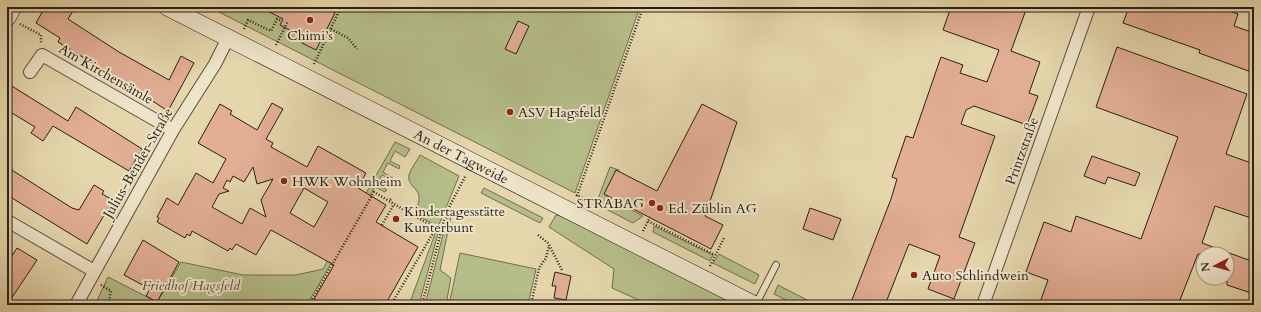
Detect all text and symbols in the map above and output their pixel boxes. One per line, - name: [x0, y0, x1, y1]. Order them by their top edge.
- marker: Chimi’s: [305, 15, 315, 25]
- place label: Chimi’s: [287, 26, 333, 45]
- street label: Am Kirchensämle: [55, 39, 157, 109]
- place label: ASV Hagsfeld: [518, 103, 601, 122]
- street label: Julius-Bender-Straße: [98, 104, 177, 224]
- marker: ASV Hagsfeld: [505, 107, 515, 117]
- street label: Printzstraße: [1001, 114, 1043, 188]
- street label: An der Tagweide: [411, 124, 512, 188]
- place label: HWK Wohnheim: [292, 172, 402, 191]
- marker: HWK Wohnheim: [279, 176, 289, 186]
- place label: STRABAG: [577, 194, 644, 213]
- marker: STRABAG: [647, 198, 657, 208]
- place label: Ed. Züblin AG: [668, 199, 757, 218]
- place label: Kindertagesstätte Kunterbunt: [404, 202, 505, 237]
- marker: Ed. Züblin AG: [655, 203, 665, 213]
- marker: Kindertagesstätte Kunterbunt: [391, 214, 401, 224]
- north arrow: [1195, 246, 1235, 286]
- text: N: [1198, 261, 1214, 273]
- place label: Auto Schlindwein: [922, 266, 1029, 285]
- marker: Auto Schlindwein: [909, 270, 919, 280]
- park label: Friedhof Hagsfeld: [142, 276, 241, 295]

